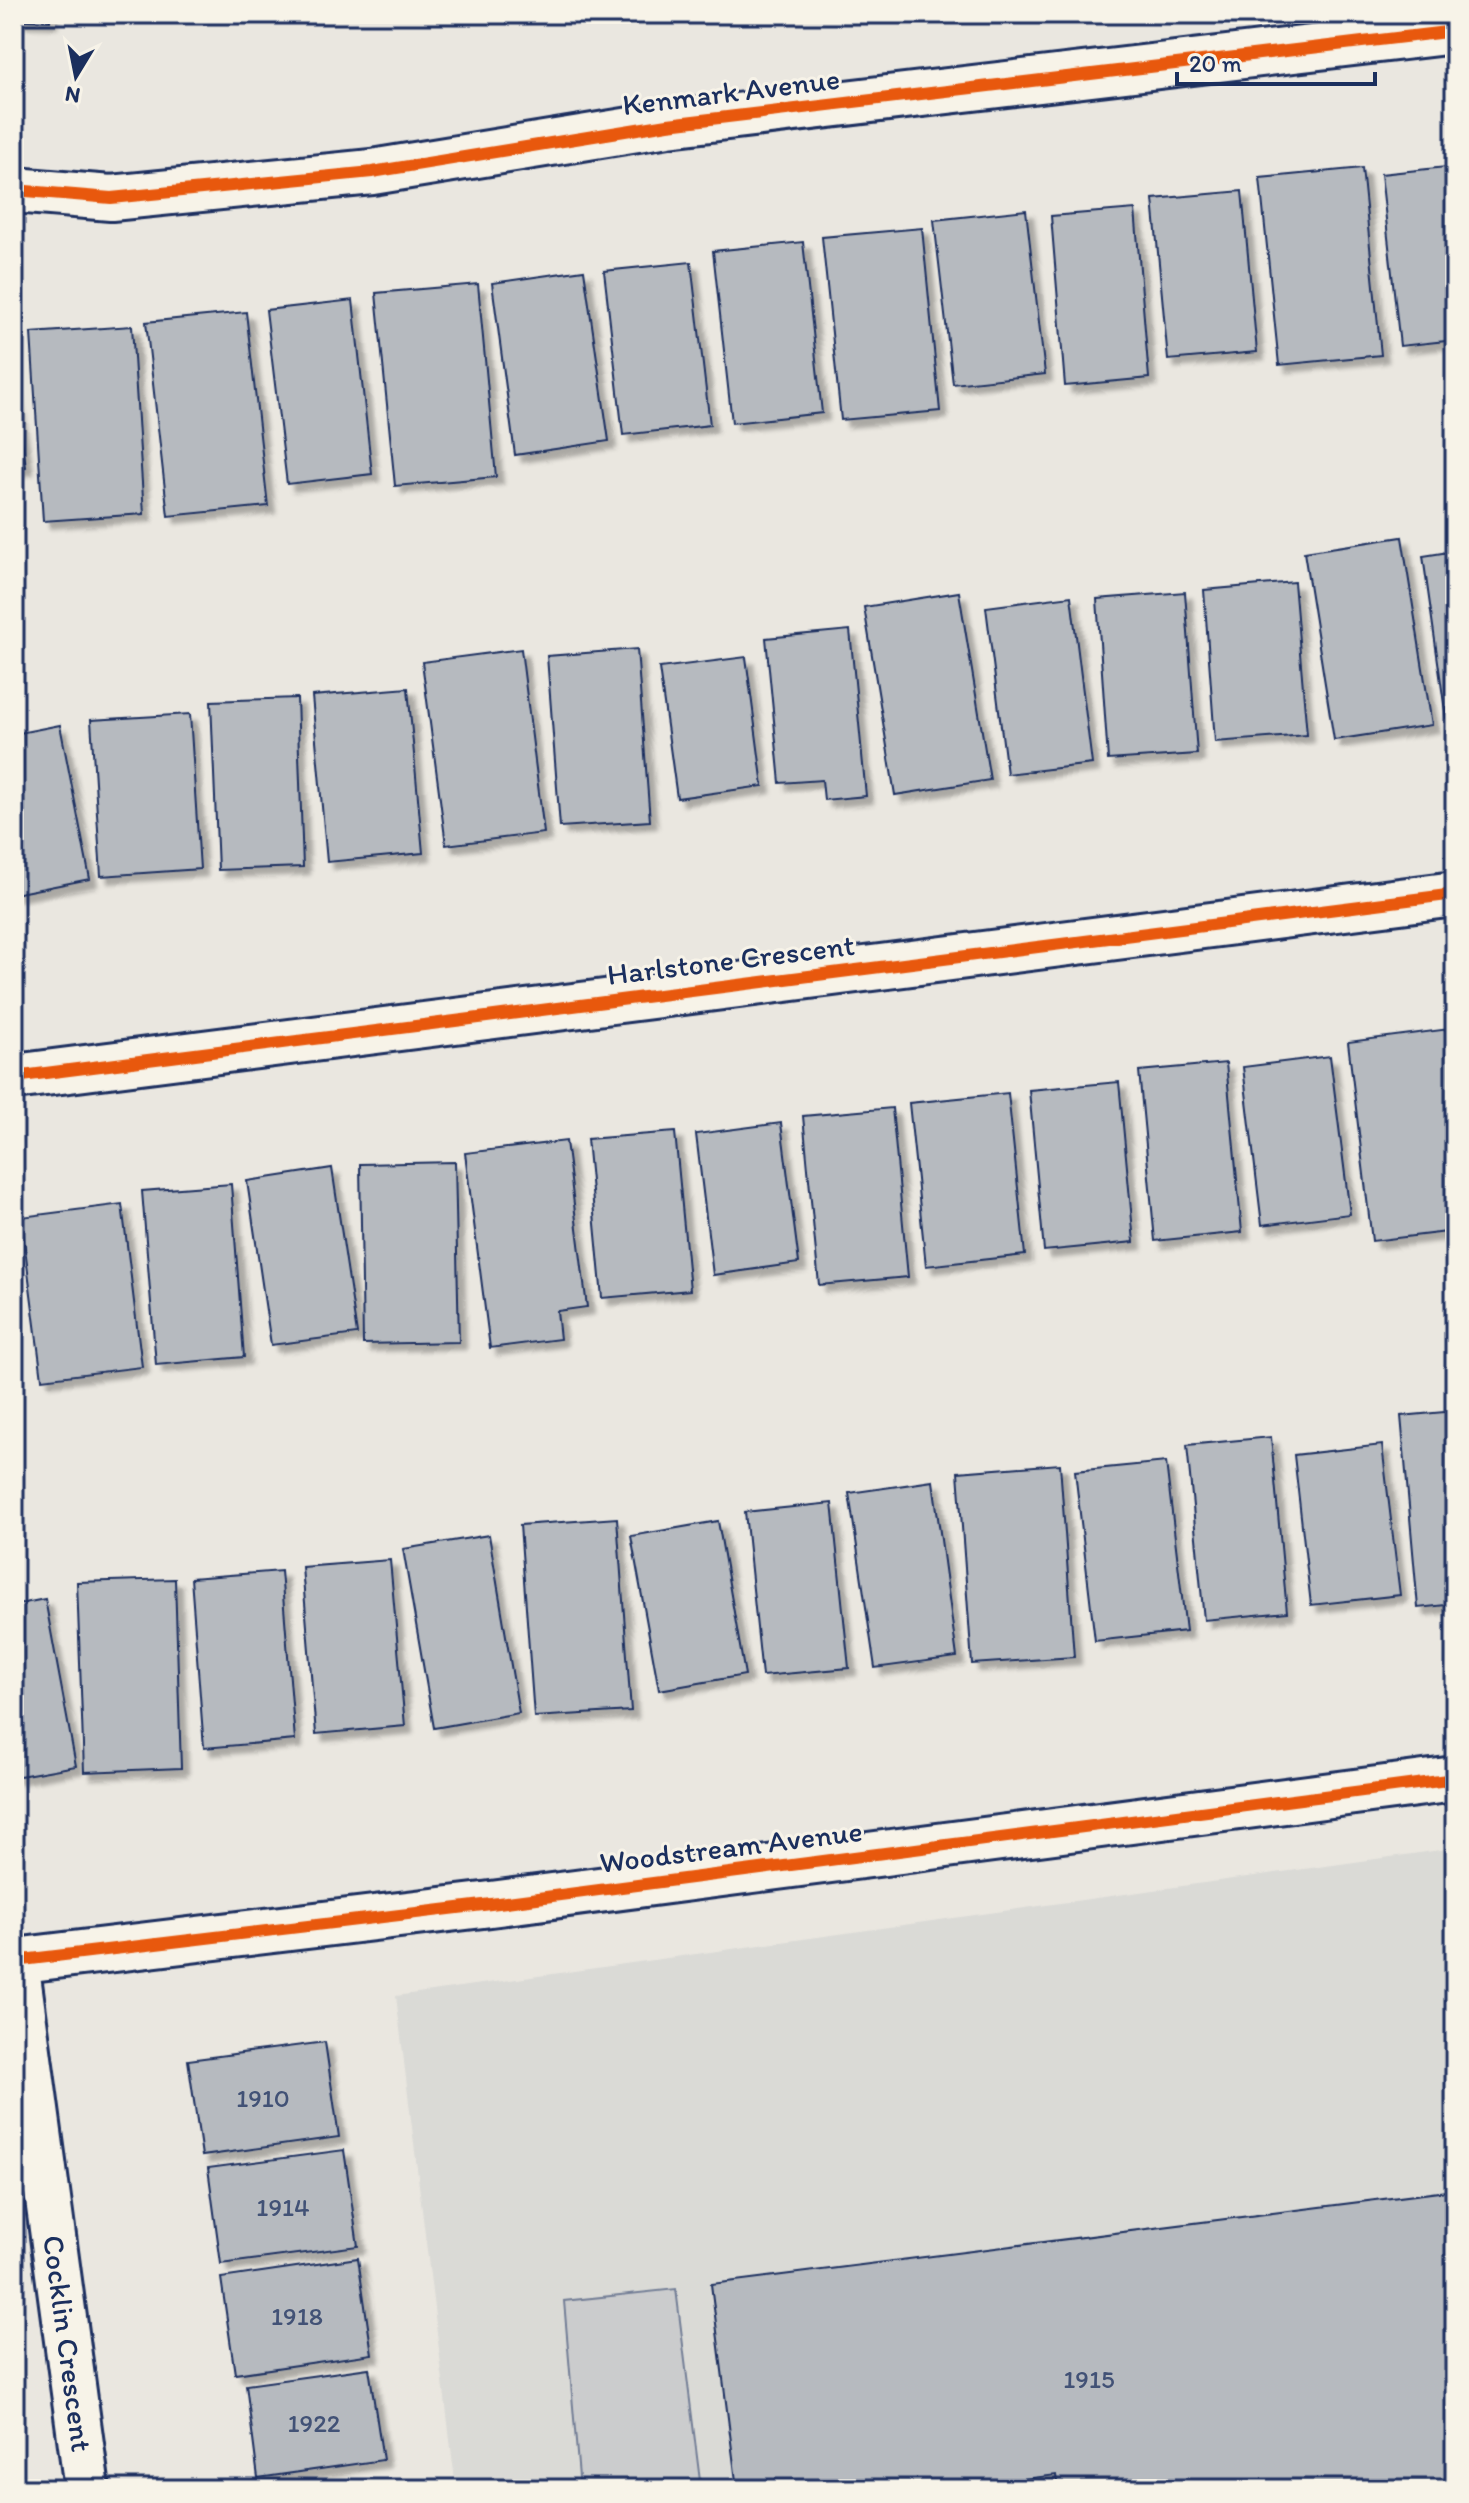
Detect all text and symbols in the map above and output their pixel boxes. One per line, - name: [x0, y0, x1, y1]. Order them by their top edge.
- north arrow: [36, 36, 116, 116]
- scale bar: [1177, 36, 1375, 86]
- text: 20 m: [1189, 49, 1242, 78]
- street label: Kenmark Avenue: [620, 60, 842, 123]
- text: N: [63, 81, 82, 110]
- street label: Harlstone Crescent: [605, 926, 857, 993]
- street label: Woodstream Avenue: [597, 1812, 865, 1881]
- house number: 1910: [236, 2082, 290, 2114]
- house number: 1914: [256, 2191, 310, 2223]
- street label: Cocklin Crescent: [35, 2233, 101, 2454]
- house number: 1918: [271, 2300, 323, 2332]
- house number: 1915: [1063, 2363, 1115, 2395]
- house number: 1922: [287, 2407, 341, 2439]

